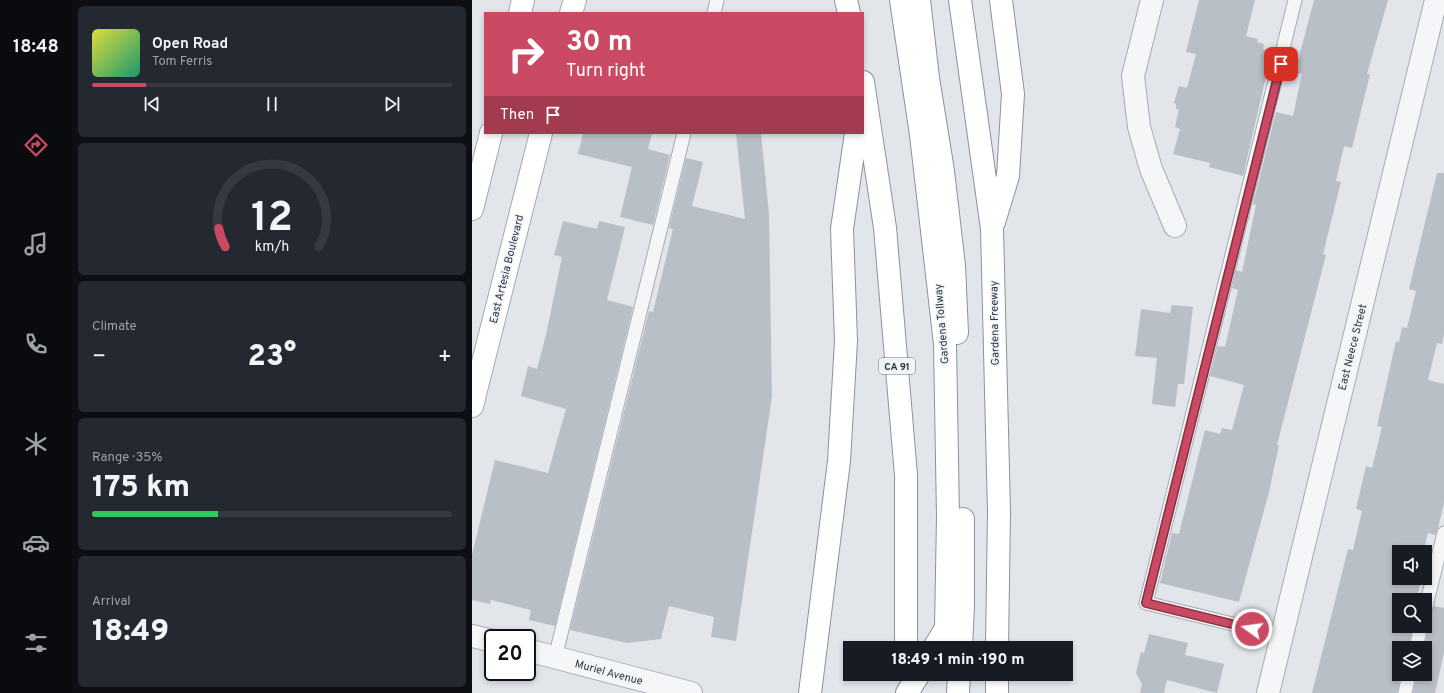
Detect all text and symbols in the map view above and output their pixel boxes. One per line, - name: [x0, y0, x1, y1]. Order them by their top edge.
- text: 30 m: [566, 25, 632, 61]
- icon: right: [500, 28, 552, 80]
- text: Open Road: [152, 35, 228, 54]
- text: 18:48: [13, 36, 59, 59]
- pin: [1264, 47, 1298, 81]
- icon: arrive: [1270, 53, 1292, 75]
- text: Tom Ferris: [152, 54, 212, 70]
- text: Turn right: [566, 60, 646, 83]
- icon: previous: [141, 93, 163, 115]
- icon: pause: [261, 93, 283, 115]
- icon: next: [381, 93, 403, 115]
- icon: arrive: [542, 104, 564, 126]
- text: Then: [500, 106, 534, 125]
- icon: directions: [22, 131, 50, 159]
- text: 12: [251, 193, 293, 246]
- street label: East Artesia Boulevard: [487, 213, 527, 325]
- icon: music: [22, 230, 50, 258]
- text: km/h: [255, 238, 289, 256]
- street label: Gardena Freeway: [987, 280, 1003, 366]
- street label: Gardena Tollway: [931, 283, 952, 365]
- street label: East Neece Street: [1335, 303, 1370, 392]
- text: Climate: [92, 319, 137, 335]
- icon: phone: [22, 330, 50, 358]
- text: 23°: [248, 339, 296, 376]
- text: −: [92, 344, 106, 371]
- text: +: [438, 344, 452, 371]
- road number: CA 91: [879, 358, 915, 374]
- icon: climate: [22, 430, 50, 458]
- text: Range · 35%: [92, 450, 163, 466]
- text: 175 km: [92, 470, 190, 507]
- icon: car: [22, 529, 50, 557]
- map controls: [1392, 545, 1432, 681]
- button: sound: [1392, 545, 1432, 585]
- button: search: [1392, 593, 1432, 633]
- text: Arrival: [92, 594, 131, 610]
- position arrow: [1231, 608, 1273, 650]
- text: 18:49: [92, 614, 169, 651]
- icon: filters: [22, 629, 50, 657]
- speed limit sign: 20: [484, 629, 536, 681]
- button: layers: [1392, 641, 1432, 681]
- text: 18:49 · 1 min · 190 m: [891, 651, 1025, 670]
- street label: Muriel Avenue: [573, 657, 644, 689]

